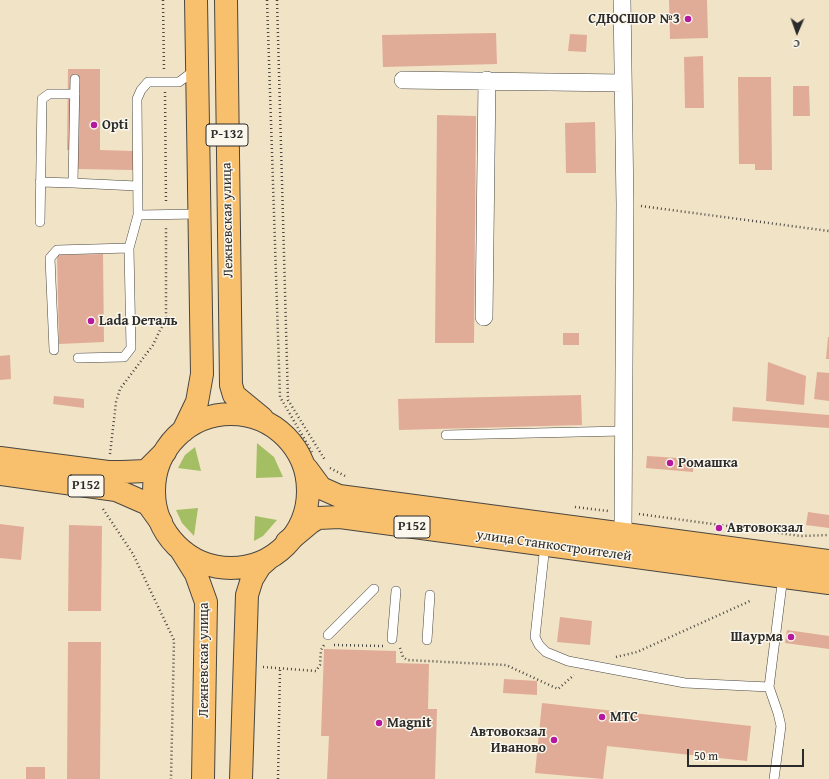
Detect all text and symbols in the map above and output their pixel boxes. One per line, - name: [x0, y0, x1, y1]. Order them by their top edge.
- place label: СДЮСШОР №3: [588, 11, 680, 27]
- north arrow: [777, 12, 817, 52]
- marker: СДЮСШОР №3: [683, 14, 693, 24]
- text: С: [793, 36, 800, 52]
- place label: Opti: [102, 117, 128, 133]
- marker: Opti: [89, 120, 99, 130]
- road number: Р-132: [206, 124, 248, 146]
- street label: Лежневская улица: [219, 162, 237, 278]
- place label: Lada Dеталь: [99, 313, 178, 329]
- marker: Lada Dеталь: [86, 316, 96, 326]
- place label: Ромашка: [678, 455, 738, 471]
- marker: Ромашка: [665, 458, 675, 468]
- road number: Р152: [68, 475, 104, 497]
- road number: Р152: [394, 516, 430, 538]
- place label: Автовокзал: [727, 520, 803, 536]
- marker: Автовокзал: [714, 523, 724, 533]
- street label: улица Станкостроителей: [475, 527, 633, 565]
- street label: Лежневская улица: [196, 602, 212, 718]
- place label: Шаурма: [731, 629, 783, 645]
- marker: Шаурма: [786, 632, 796, 642]
- place label: МТС: [610, 709, 638, 725]
- marker: МТС: [597, 712, 607, 722]
- place label: Magnit: [387, 715, 432, 731]
- marker: Magnit: [374, 718, 384, 728]
- place label: Автовокзал Иваново: [470, 724, 546, 756]
- marker: Автовокзал Иваново: [549, 735, 559, 745]
- scale bar: [689, 741, 806, 767]
- text: 50 m: [694, 747, 718, 764]

